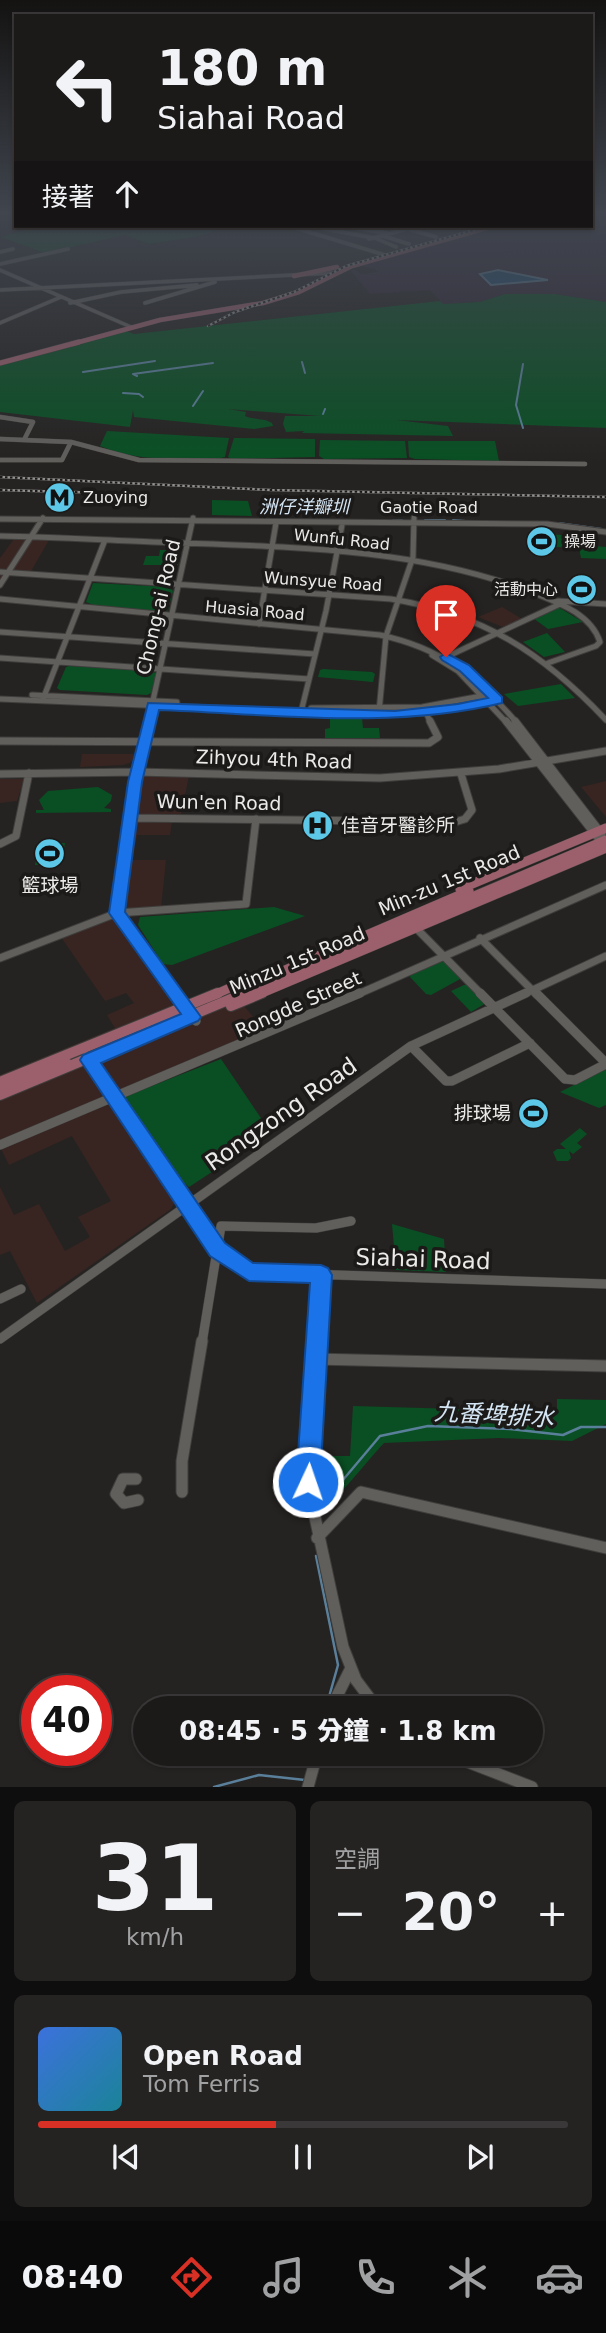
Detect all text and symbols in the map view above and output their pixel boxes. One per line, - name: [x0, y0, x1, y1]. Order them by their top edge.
- text: 180 m: [157, 40, 327, 97]
- icon: left: [42, 42, 133, 133]
- text: Siahai Road: [157, 99, 345, 137]
- icon: ahead: [108, 175, 146, 213]
- text: 接著: [42, 182, 94, 212]
- metro station icon: Zuoying: [43, 480, 77, 514]
- place label: Zuoying: [83, 488, 148, 507]
- water label: 洲仔洋瓣圳: [259, 496, 352, 517]
- street label: Gaotie Road: [380, 498, 478, 517]
- sports icon: 操場: [524, 524, 558, 558]
- street label: Wunfu Road: [293, 525, 391, 554]
- place label: 操場: [564, 532, 596, 551]
- street label: Chong-ai Road: [132, 537, 184, 677]
- street label: Wunsyue Road: [263, 568, 383, 595]
- sports icon: 活動中心: [564, 572, 598, 606]
- place label: 活動中心: [494, 580, 558, 599]
- pin: [416, 585, 476, 657]
- icon: arrive: [427, 596, 465, 634]
- street label: Huasia Road: [204, 597, 305, 624]
- street label: Zihyou 4th Road: [195, 745, 353, 773]
- street label: Wun'en Road: [156, 790, 282, 814]
- hospital icon: 佳音牙醫診所: [301, 808, 335, 842]
- place label: 佳音牙醫診所: [341, 814, 455, 836]
- sports icon: 籃球場: [33, 837, 67, 871]
- street label: Min-zu 1st Road: [375, 840, 523, 920]
- place label: 籃球場: [21, 874, 79, 896]
- street label: Minzu 1st Road: [226, 922, 368, 998]
- street label: Rongde Street: [232, 966, 364, 1042]
- street label: Rongzong Road: [200, 1052, 362, 1176]
- sports icon: 排球場: [517, 1096, 551, 1130]
- place label: 排球場: [454, 1102, 511, 1124]
- street label: Siahai Road: [355, 1244, 491, 1274]
- water label: 九番埤排水: [433, 1398, 556, 1432]
- position arrow: [271, 1445, 345, 1519]
- speed limit sign: 40: [21, 1675, 112, 1766]
- text: 08:45 · 5 分鐘 · 1.8 km: [179, 1716, 497, 1746]
- text: 31: [92, 1826, 218, 1931]
- text: 空調: [334, 1846, 380, 1872]
- text: 20°: [402, 1882, 500, 1942]
- text: −: [334, 1891, 366, 1935]
- text: +: [536, 1891, 568, 1935]
- text: km/h: [126, 1924, 184, 1950]
- text: Open Road: [143, 2041, 303, 2071]
- text: Tom Ferris: [143, 2071, 260, 2097]
- icon: previous: [107, 2138, 145, 2176]
- icon: pause: [284, 2138, 322, 2176]
- icon: next: [461, 2138, 499, 2176]
- icon: directions: [167, 2253, 216, 2302]
- icon: music: [259, 2253, 308, 2302]
- icon: phone: [351, 2253, 400, 2302]
- icon: climate: [443, 2253, 492, 2302]
- icon: car: [535, 2253, 584, 2302]
- text: 08:40: [22, 2258, 123, 2296]

